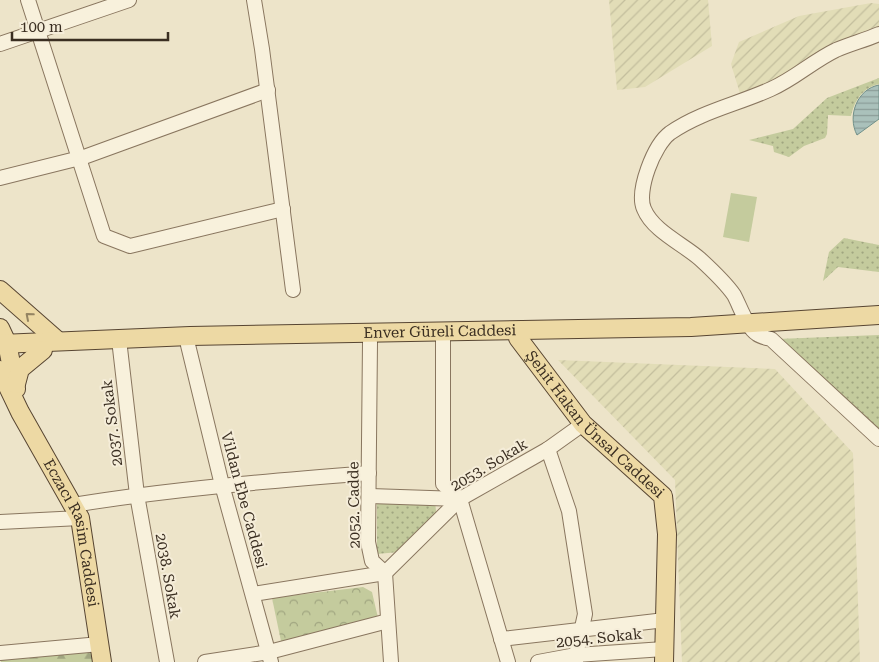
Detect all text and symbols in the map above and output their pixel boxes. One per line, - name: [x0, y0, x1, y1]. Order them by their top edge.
- scale bar: [12, 10, 169, 42]
- text: 100 m: [20, 18, 63, 36]
- one-way arrow: [25, 312, 34, 321]
- street label: Enver Güreli Caddesi: [363, 321, 517, 342]
- street label: Şehit Hakan Ünsal Caddesi: [522, 347, 668, 502]
- street label: 2037. Sokak: [98, 378, 126, 467]
- street label: Vildan Ebe Caddesi: [217, 430, 271, 570]
- street label: 2053. Sokak: [447, 435, 531, 495]
- street label: Eczacı Rasim Caddesi: [39, 456, 102, 608]
- street label: 2052. Cadde: [344, 461, 364, 549]
- street label: 2038. Sokak: [152, 532, 184, 621]
- street label: 2054. Sokak: [555, 624, 644, 651]

